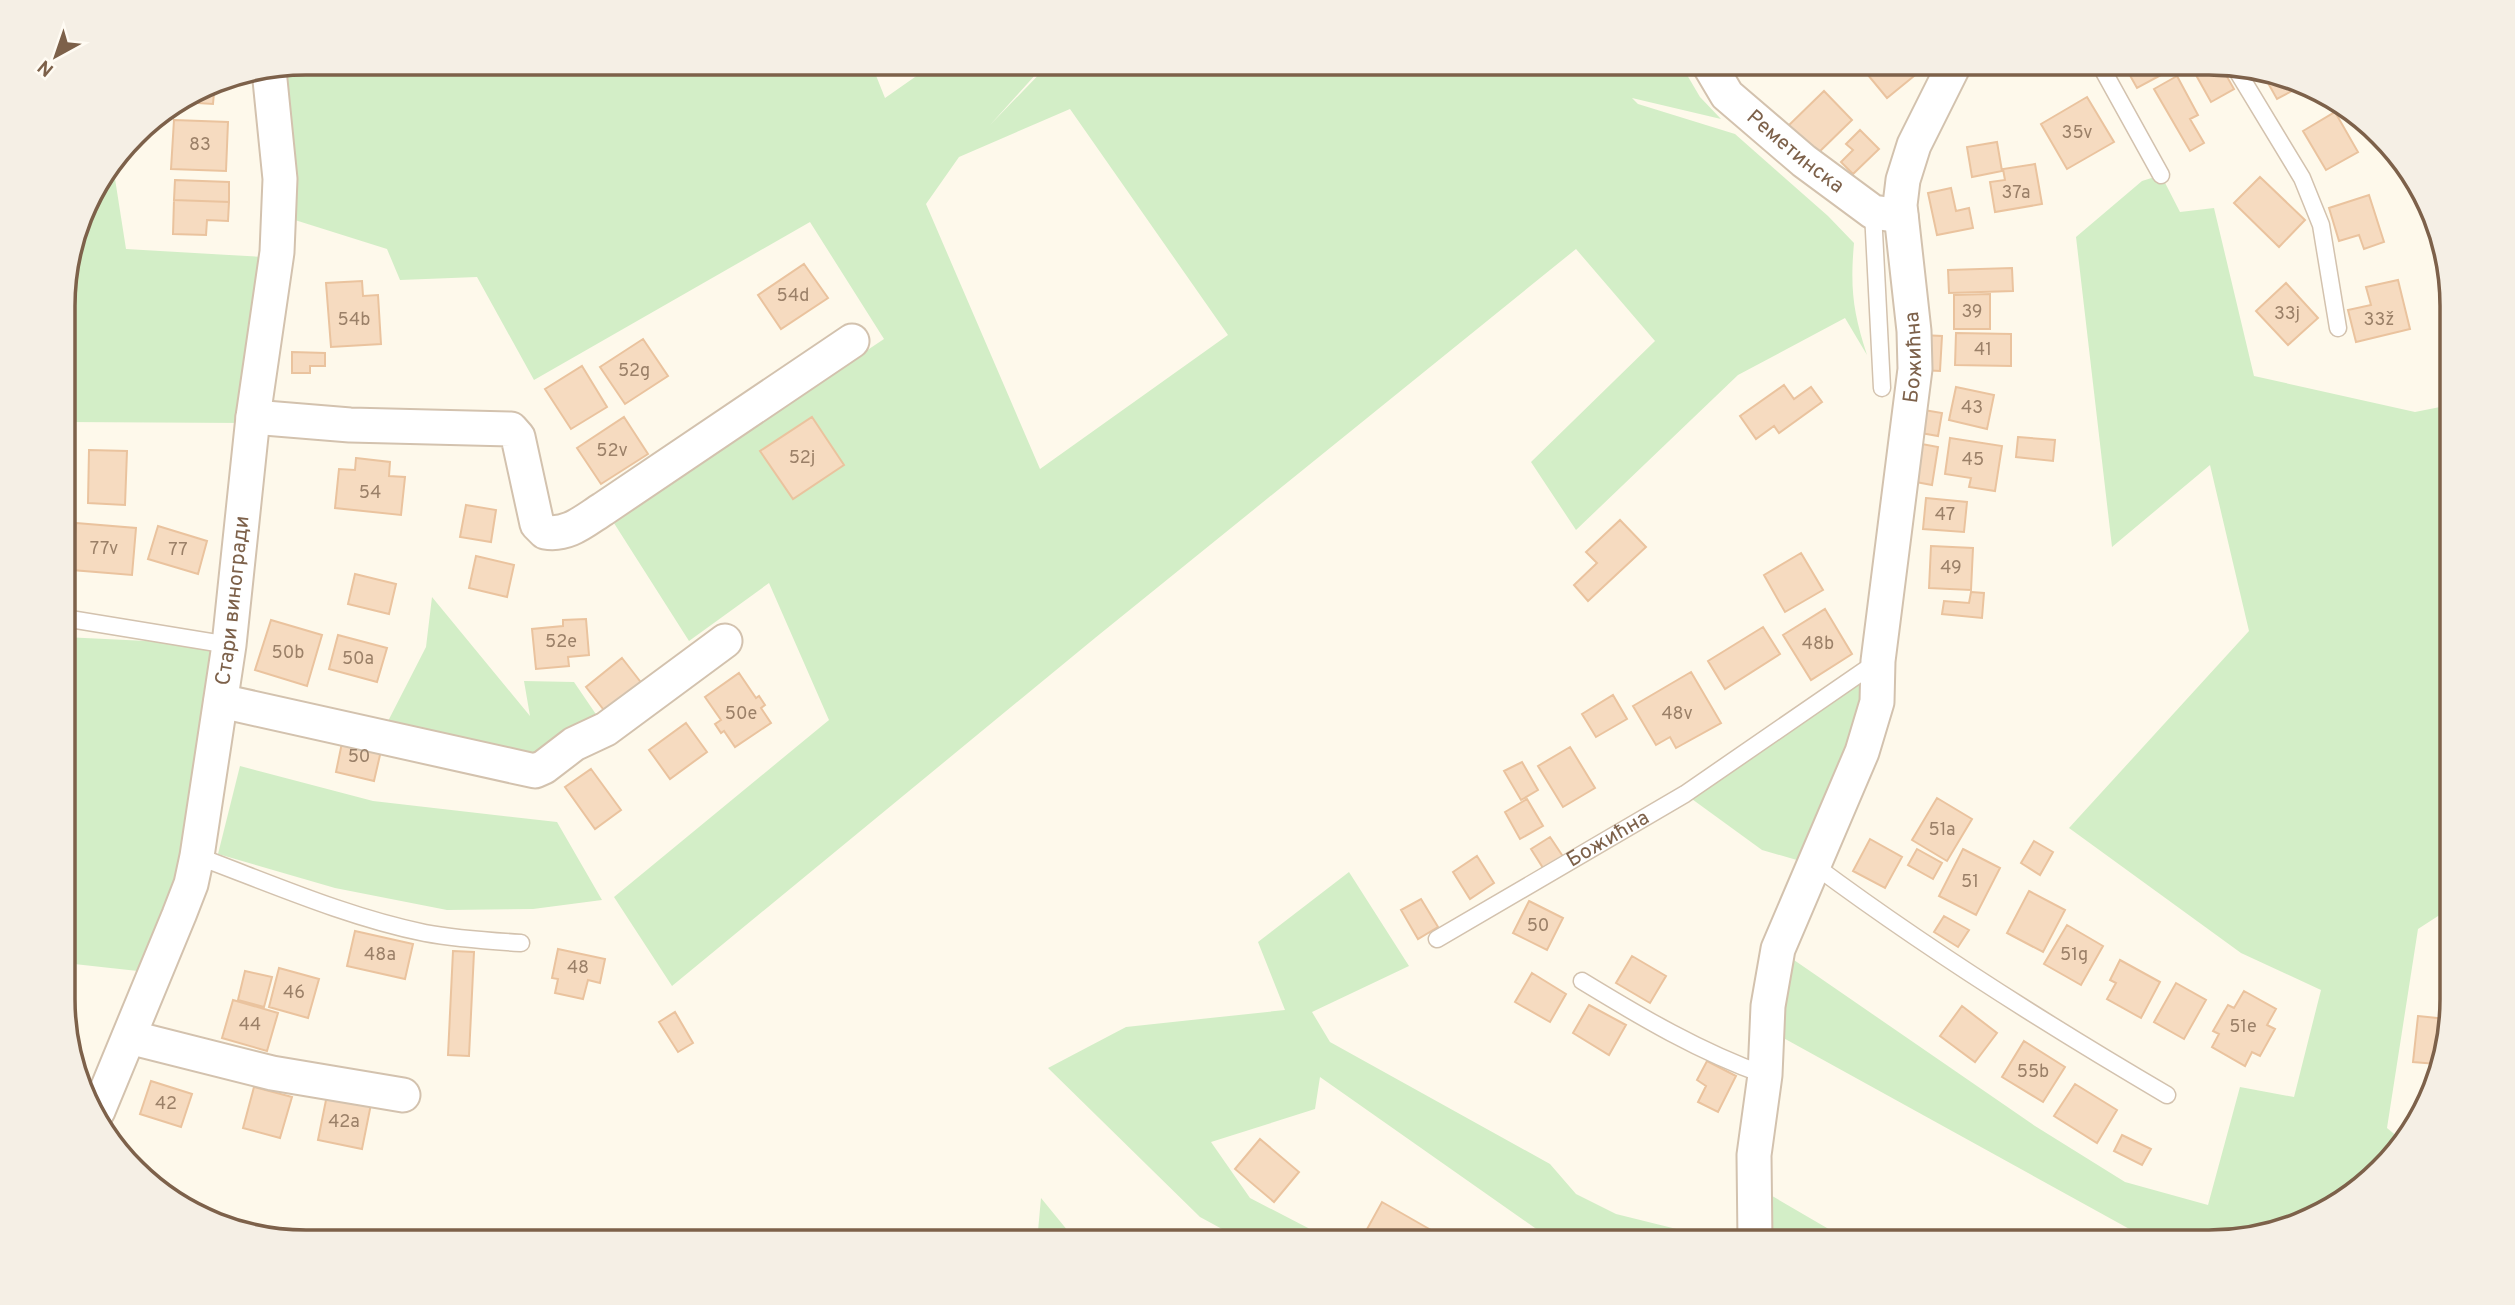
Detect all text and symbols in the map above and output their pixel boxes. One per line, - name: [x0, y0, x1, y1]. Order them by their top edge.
- north arrow: [21, 21, 91, 91]
- text: N: [33, 54, 59, 81]
- street label: Реметинска: [1741, 104, 1850, 200]
- house number: 35v: [2062, 122, 2092, 145]
- house number: 83: [189, 134, 211, 157]
- house number: 37a: [2002, 182, 2030, 205]
- house number: 54d: [777, 285, 809, 308]
- house number: 39: [1961, 301, 1983, 324]
- house number: 33j: [2274, 303, 2300, 326]
- house number: 54b: [338, 309, 370, 332]
- house number: 33ž: [2364, 309, 2394, 332]
- street label: Божићна: [1897, 310, 1929, 405]
- house number: 41: [1974, 339, 1992, 362]
- house number: 52g: [618, 360, 650, 383]
- house number: 43: [1961, 397, 1983, 420]
- house number: 52v: [596, 440, 628, 463]
- house number: 52j: [789, 447, 815, 470]
- house number: 45: [1962, 449, 1984, 472]
- house number: 54: [359, 482, 381, 505]
- house number: 47: [1935, 504, 1955, 527]
- street label: Стари виногради: [210, 514, 256, 687]
- house number: 77v: [90, 538, 118, 561]
- house number: 77: [168, 539, 188, 562]
- house number: 49: [1940, 557, 1962, 580]
- house number: 52e: [545, 631, 577, 654]
- house number: 48b: [1802, 633, 1834, 656]
- house number: 50b: [272, 642, 304, 665]
- house number: 50a: [342, 648, 374, 671]
- house number: 50e: [725, 703, 757, 726]
- house number: 48v: [1661, 703, 1693, 726]
- house number: 50: [348, 746, 370, 769]
- street label: Божићна: [1562, 804, 1654, 874]
- house number: 51a: [1929, 819, 1955, 842]
- house number: 51: [1961, 871, 1979, 894]
- house number: 50: [1527, 915, 1549, 938]
- house number: 48a: [364, 944, 396, 967]
- house number: 51g: [2060, 944, 2088, 967]
- house number: 48: [567, 957, 589, 980]
- house number: 46: [283, 982, 305, 1005]
- house number: 44: [239, 1014, 261, 1037]
- house number: 51e: [2229, 1016, 2257, 1039]
- house number: 55b: [2017, 1061, 2049, 1084]
- house number: 42: [155, 1093, 177, 1116]
- house number: 42a: [328, 1111, 360, 1134]

